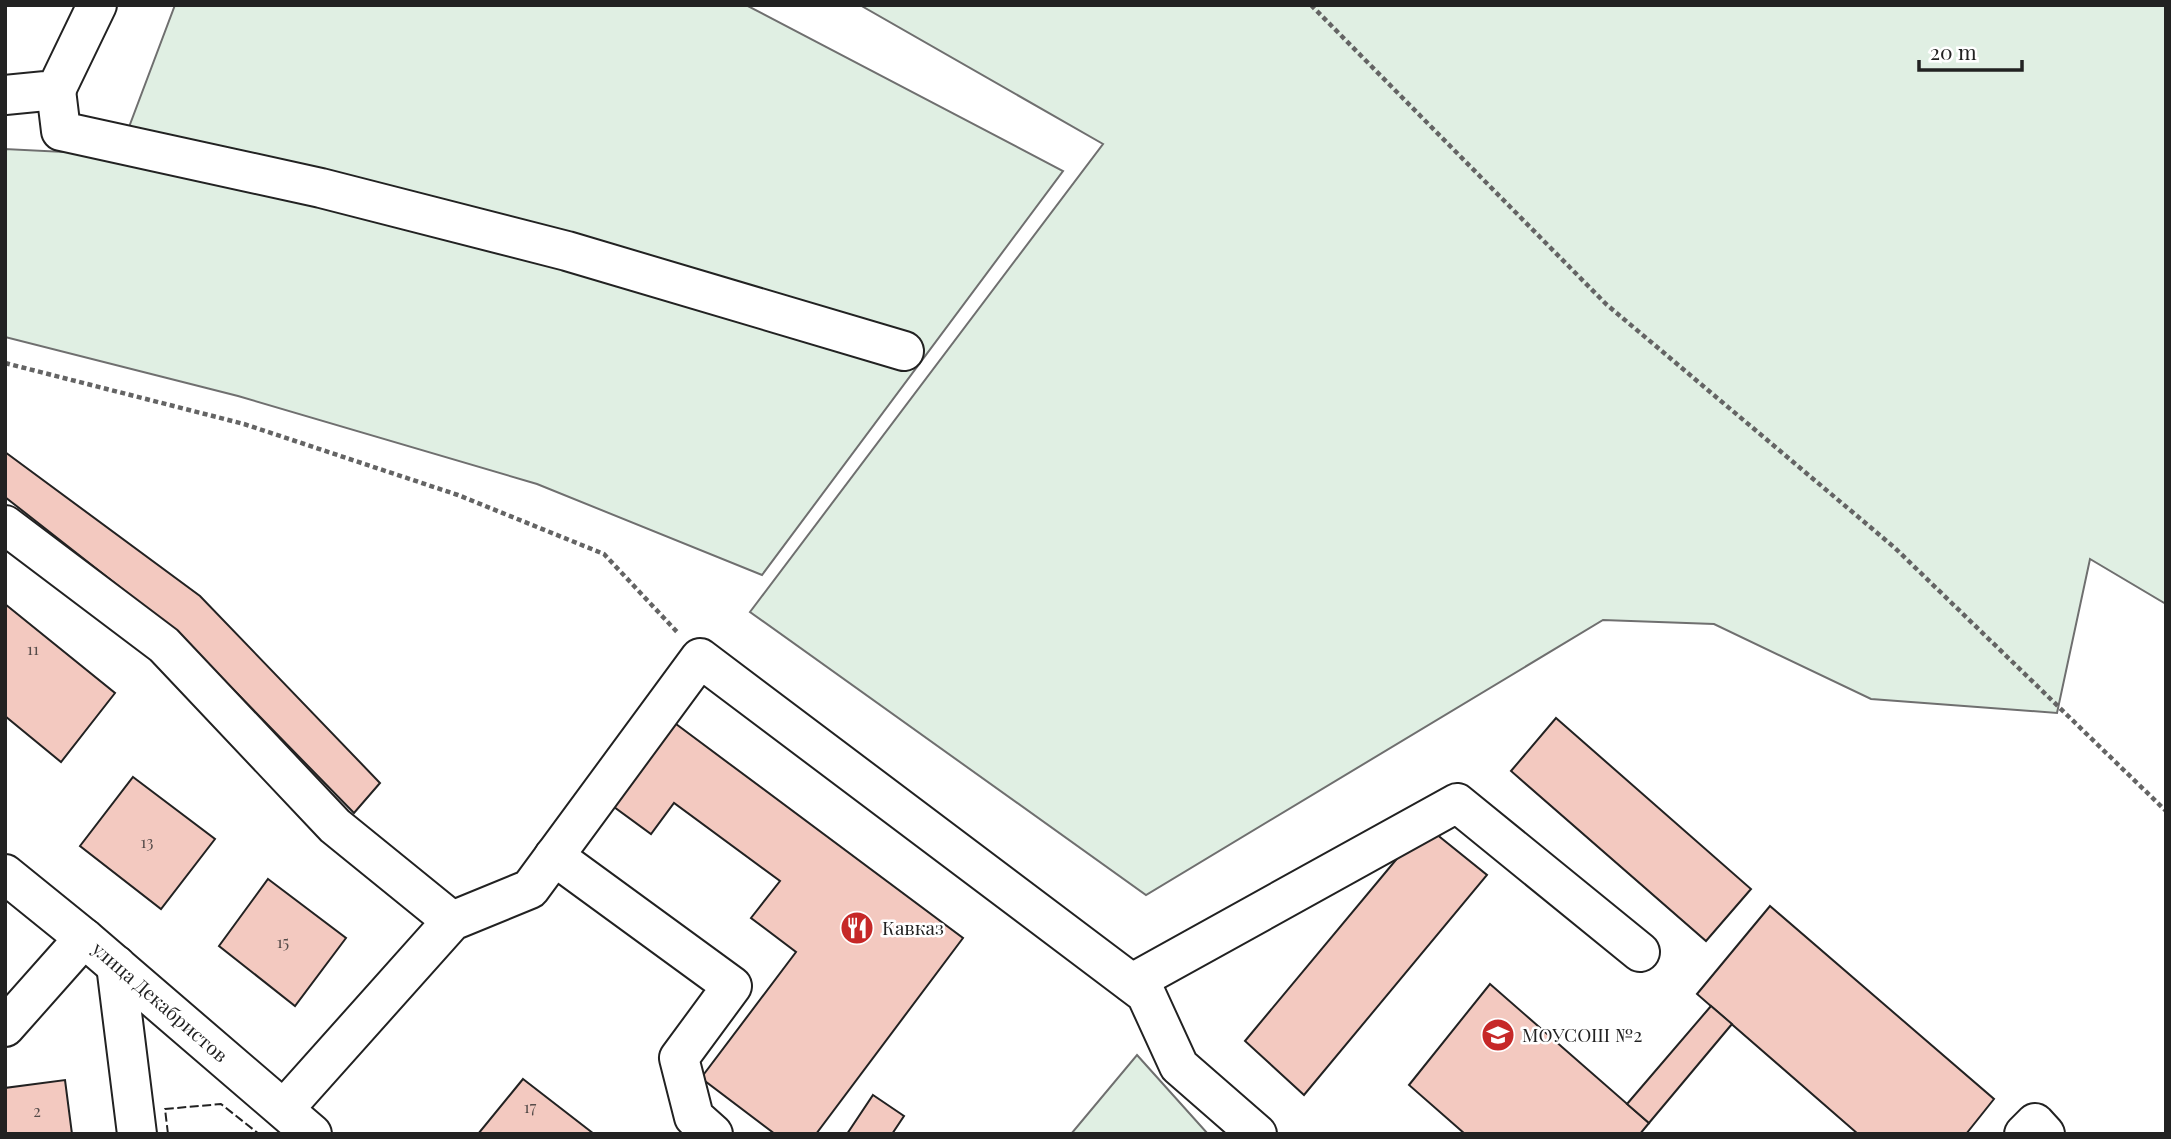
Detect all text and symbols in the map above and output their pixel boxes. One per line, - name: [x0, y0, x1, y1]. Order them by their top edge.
- scale bar: [1919, 28, 2022, 72]
- text: 20 m: [1930, 37, 1977, 65]
- house number: 11: [27, 638, 39, 659]
- house number: 13: [141, 831, 153, 852]
- restaurant icon: Кавказ: [838, 909, 876, 947]
- place label: Кавказ: [882, 914, 944, 940]
- house number: 15: [277, 931, 289, 952]
- street label: улица Декабристов: [87, 934, 234, 1067]
- school or university icon: МОУСОШ №2: [1479, 1016, 1517, 1054]
- place label: МОУСОШ №2: [1522, 1021, 1642, 1047]
- house number: 17: [524, 1096, 537, 1117]
- house number: 2: [33, 1100, 41, 1121]

